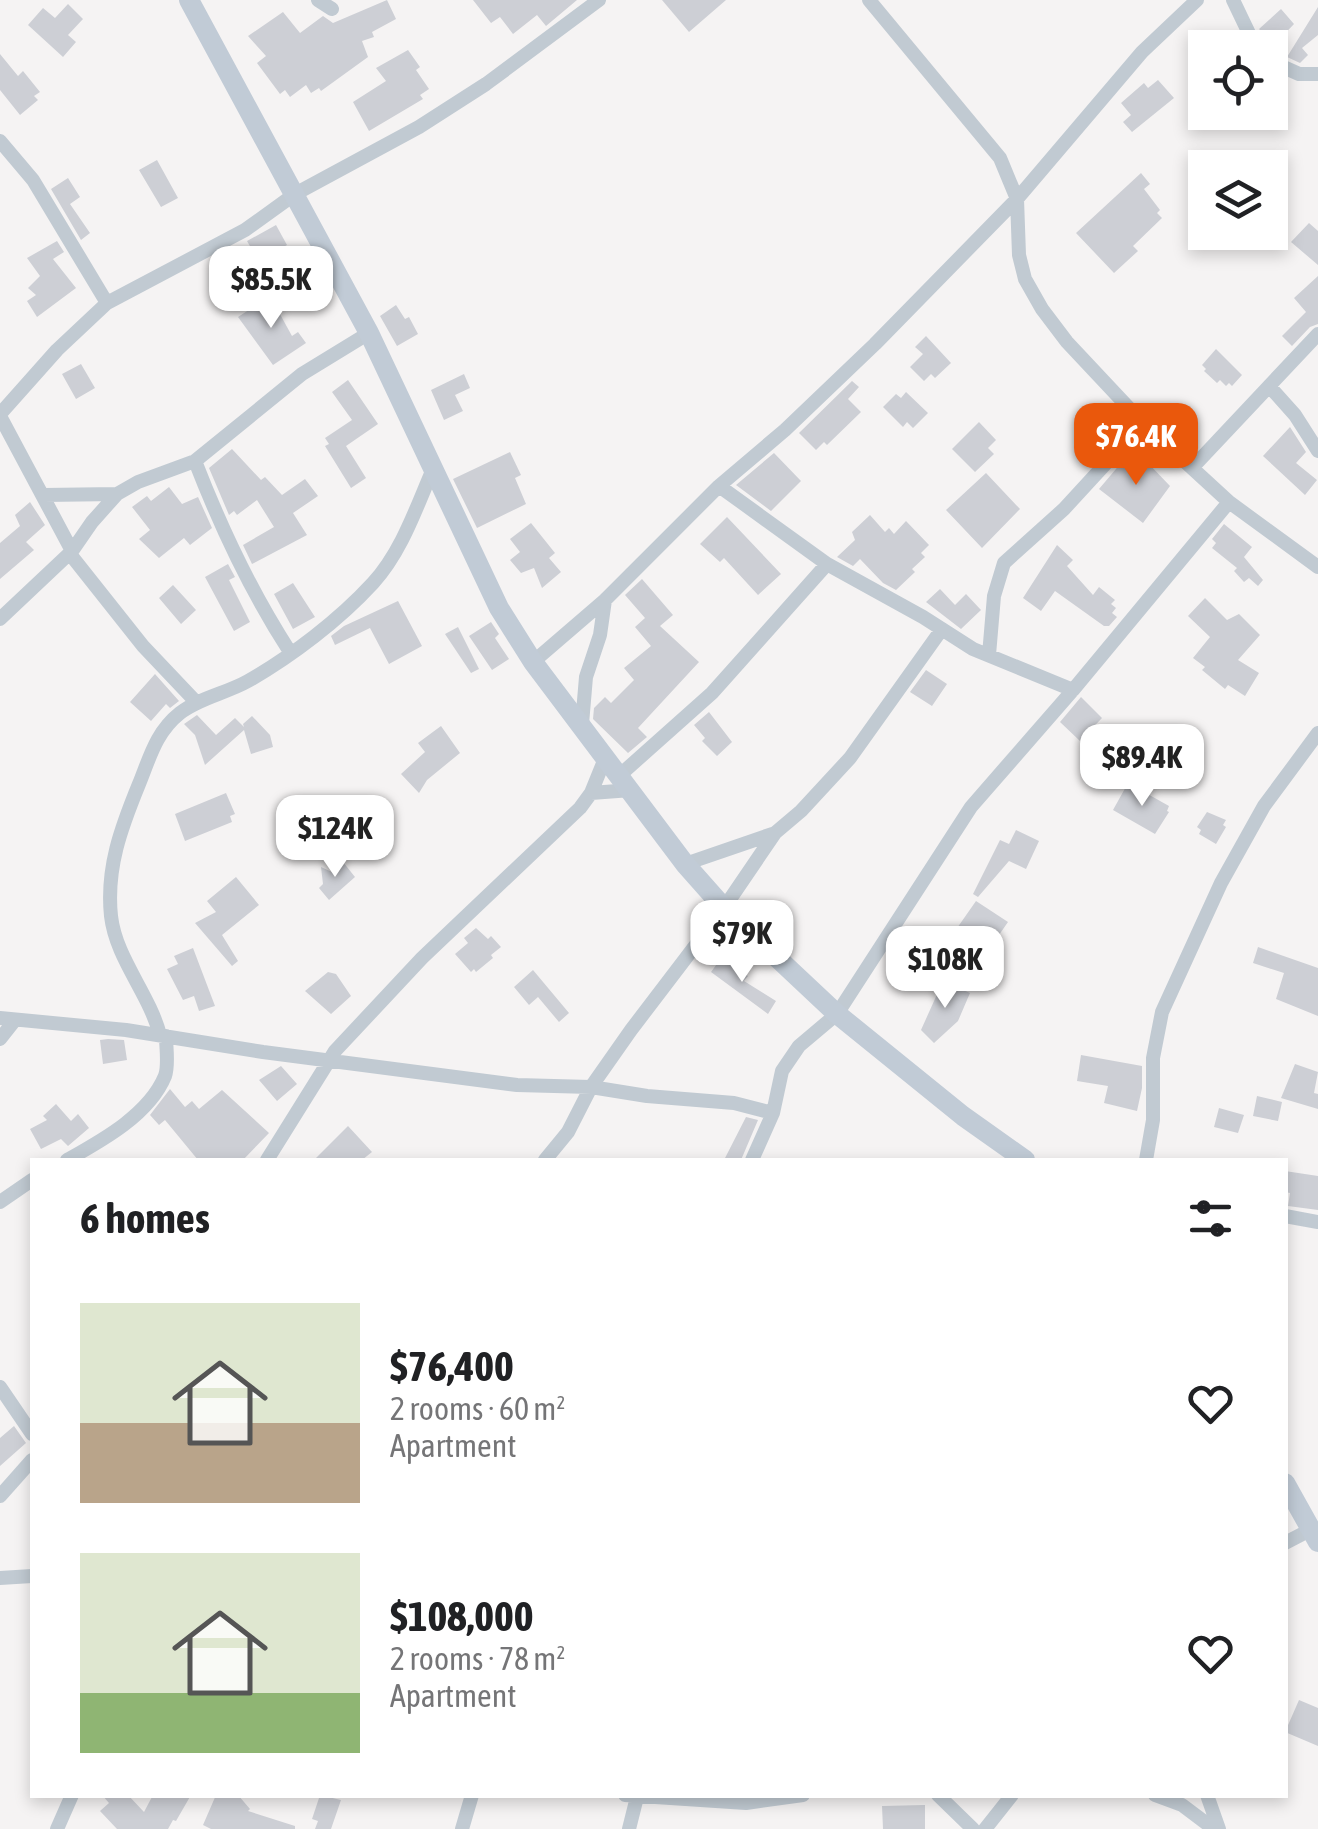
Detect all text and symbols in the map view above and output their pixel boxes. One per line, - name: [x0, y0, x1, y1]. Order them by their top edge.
- map controls: [1188, 30, 1288, 250]
- button: locate: [1188, 30, 1288, 130]
- button: layers: [1188, 150, 1288, 250]
- pin: $85.5K: [190, 246, 352, 331]
- text: $85.5K: [231, 260, 311, 297]
- pin: $76.4K: [1055, 403, 1217, 488]
- text: $76.4K: [1096, 417, 1176, 454]
- pin: $89.4K: [1061, 724, 1223, 809]
- text: $89.4K: [1102, 738, 1182, 775]
- pin: $124K: [265, 795, 405, 880]
- text: $124K: [298, 809, 372, 846]
- pin: $79K: [683, 900, 801, 985]
- text: $79K: [712, 914, 772, 951]
- pin: $108K: [875, 926, 1015, 1011]
- text: $108K: [908, 940, 982, 977]
- icon: filters: [1183, 1191, 1238, 1246]
- text: 6 homes: [80, 1194, 210, 1242]
- text: $76,400: [390, 1342, 514, 1390]
- icon: home: [160, 1343, 280, 1463]
- icon: heart: [1183, 1376, 1238, 1431]
- text: 2 rooms · 60 m²: [390, 1390, 565, 1427]
- text: Apartment: [390, 1427, 516, 1464]
- text: $108,000: [390, 1592, 534, 1640]
- icon: home: [160, 1593, 280, 1713]
- icon: heart: [1183, 1626, 1238, 1681]
- text: 2 rooms · 78 m²: [390, 1640, 565, 1677]
- text: Apartment: [390, 1677, 516, 1714]

